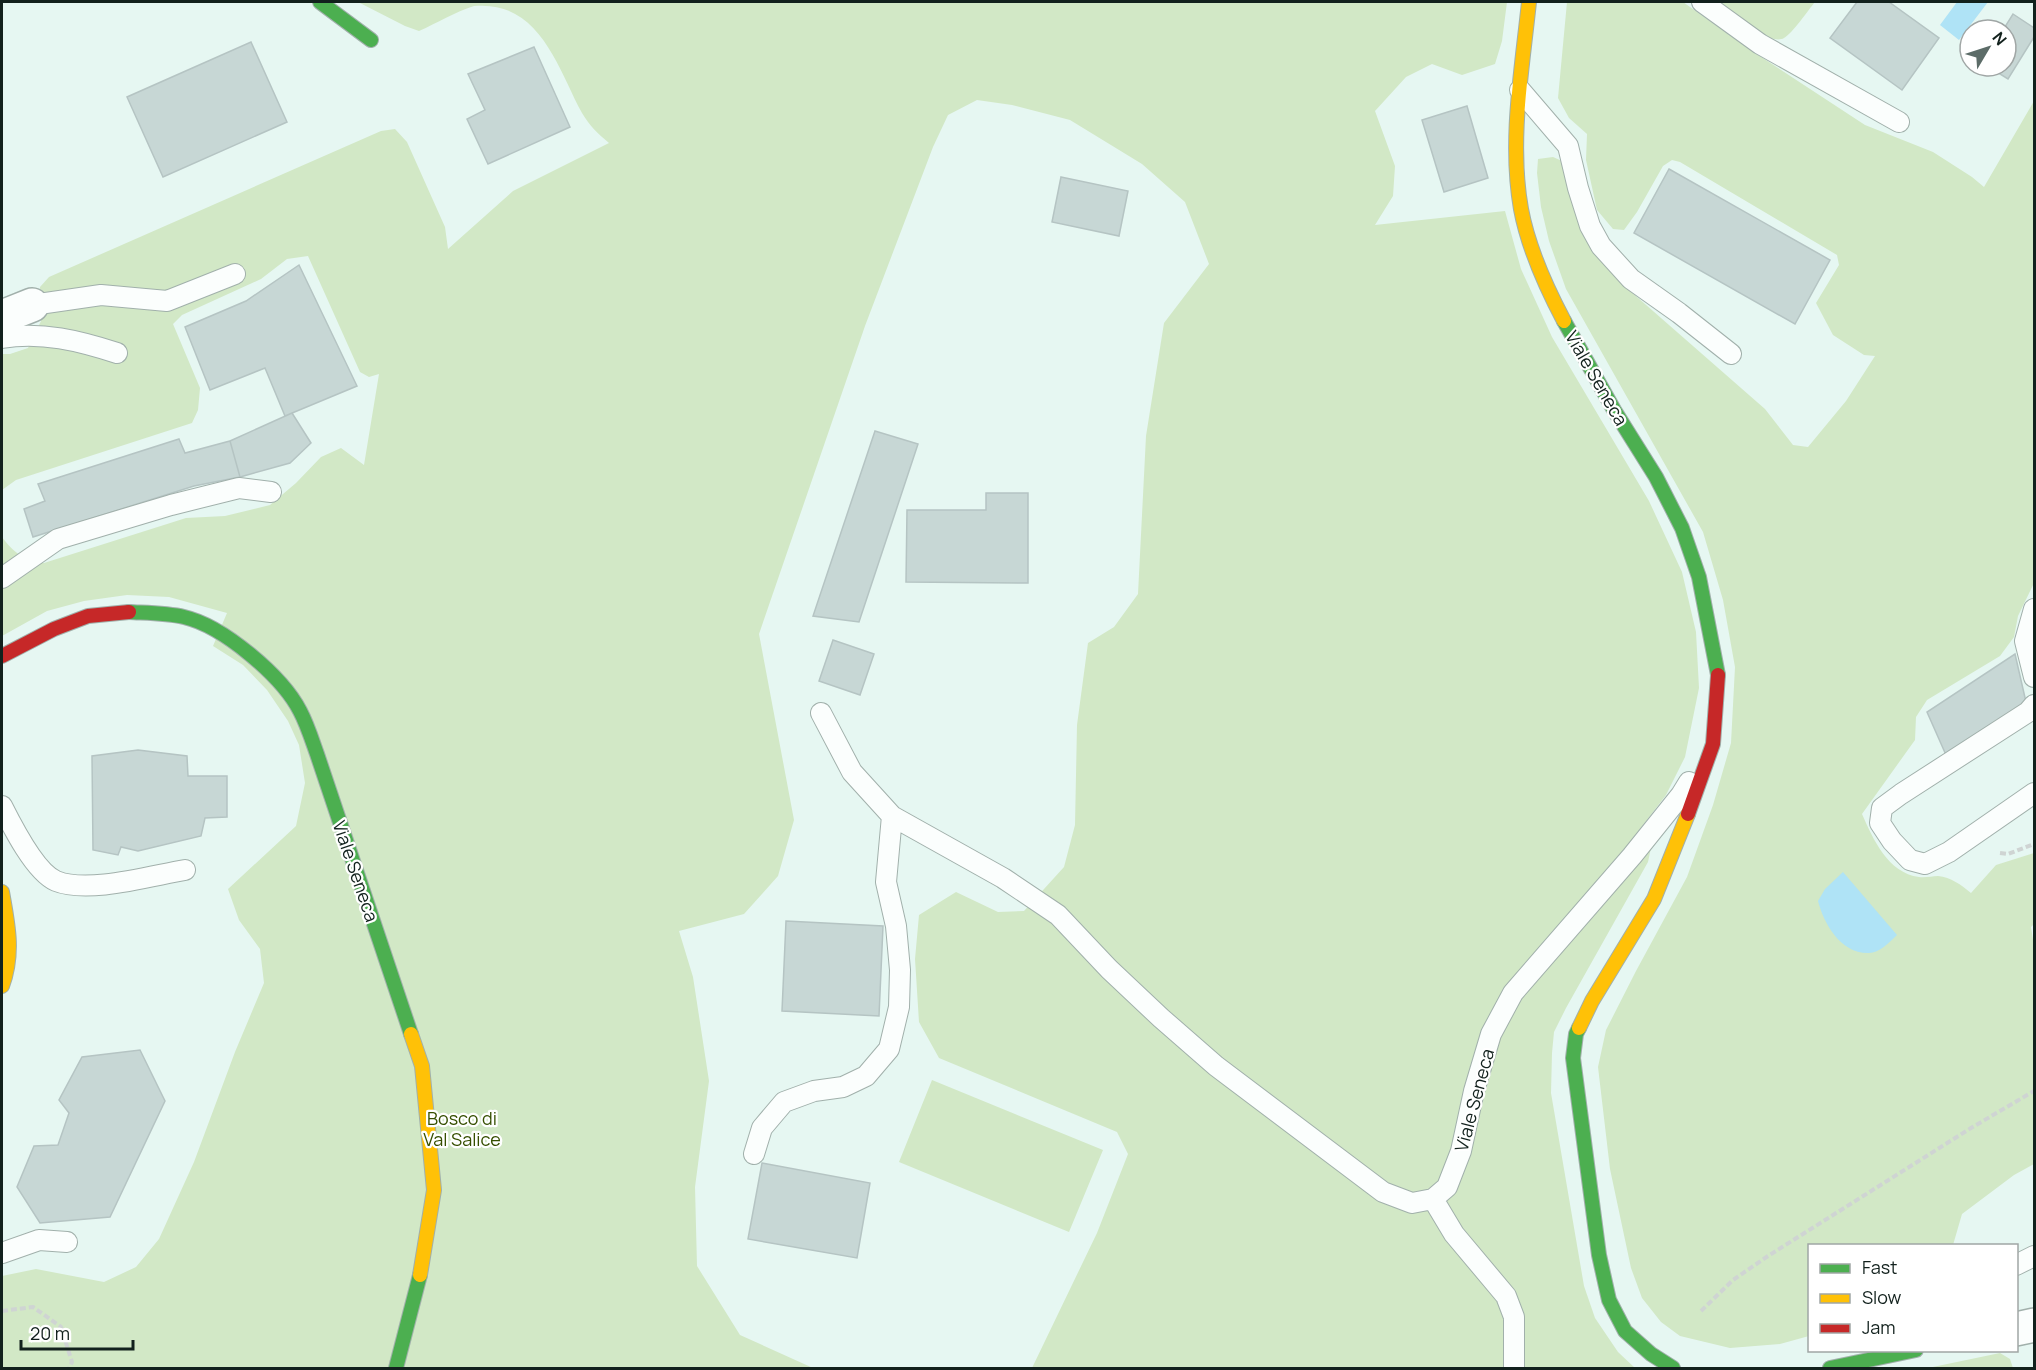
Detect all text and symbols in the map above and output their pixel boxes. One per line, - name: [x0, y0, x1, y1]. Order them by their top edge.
- north arrow: [1958, 18, 2018, 78]
- text: N: [1987, 27, 2012, 50]
- street label: Viale Seneca: [1560, 326, 1634, 430]
- street label: Viale Seneca: [327, 817, 385, 925]
- street label: Viale Seneca: [1449, 1046, 1499, 1154]
- park label: Bosco di Val Salice: [423, 1106, 501, 1151]
- legend: [1808, 1244, 2018, 1352]
- text: Fast: [1862, 1255, 1897, 1279]
- text: Slow: [1862, 1285, 1902, 1309]
- scale bar: [21, 1313, 134, 1351]
- text: Jam: [1862, 1315, 1896, 1339]
- text: 20 m: [30, 1321, 70, 1345]

